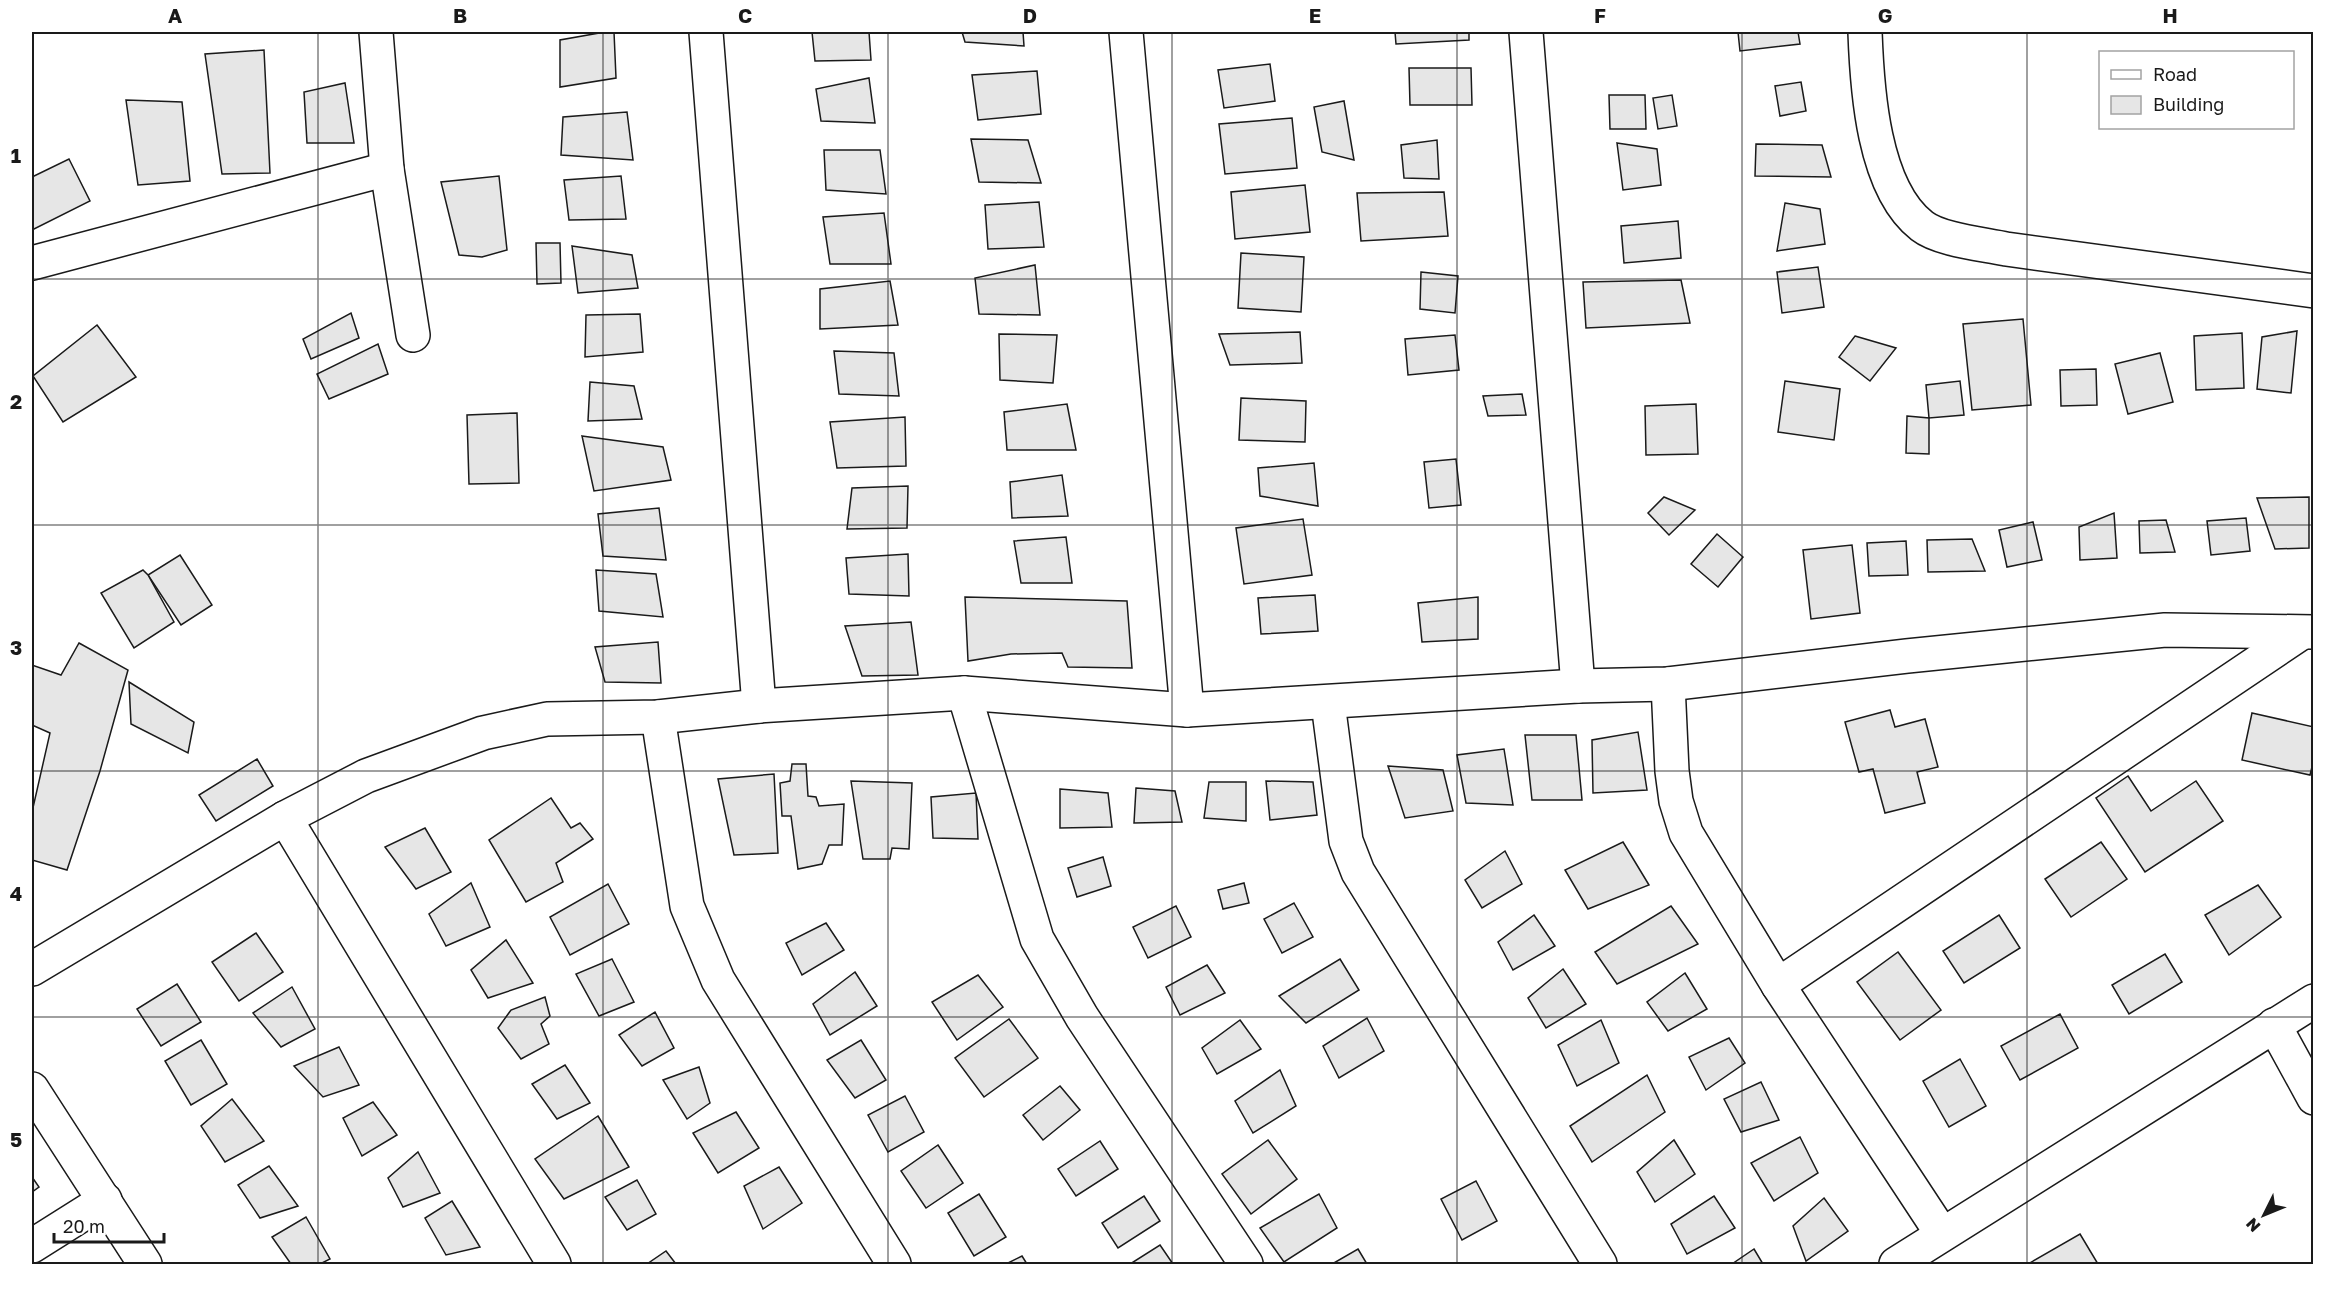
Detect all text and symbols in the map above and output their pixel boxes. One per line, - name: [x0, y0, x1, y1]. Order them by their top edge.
- text: A: [168, 3, 182, 27]
- text: B: [453, 3, 467, 27]
- text: C: [738, 3, 752, 27]
- text: D: [1023, 3, 1037, 27]
- text: E: [1309, 3, 1321, 27]
- text: F: [1594, 3, 1606, 27]
- text: G: [1878, 3, 1892, 27]
- text: H: [2162, 3, 2178, 27]
- legend: [2099, 51, 2294, 129]
- text: Road: [2153, 63, 2197, 85]
- text: Building: [2153, 93, 2224, 115]
- text: 1: [11, 143, 21, 167]
- text: 2: [10, 389, 22, 413]
- text: 3: [10, 635, 22, 659]
- text: 4: [10, 881, 22, 905]
- text: 5: [10, 1127, 22, 1151]
- north arrow: [2234, 1185, 2294, 1245]
- scale bar: [54, 1206, 164, 1244]
- text: N: [2242, 1214, 2264, 1237]
- text: 20 m: [63, 1215, 105, 1237]

